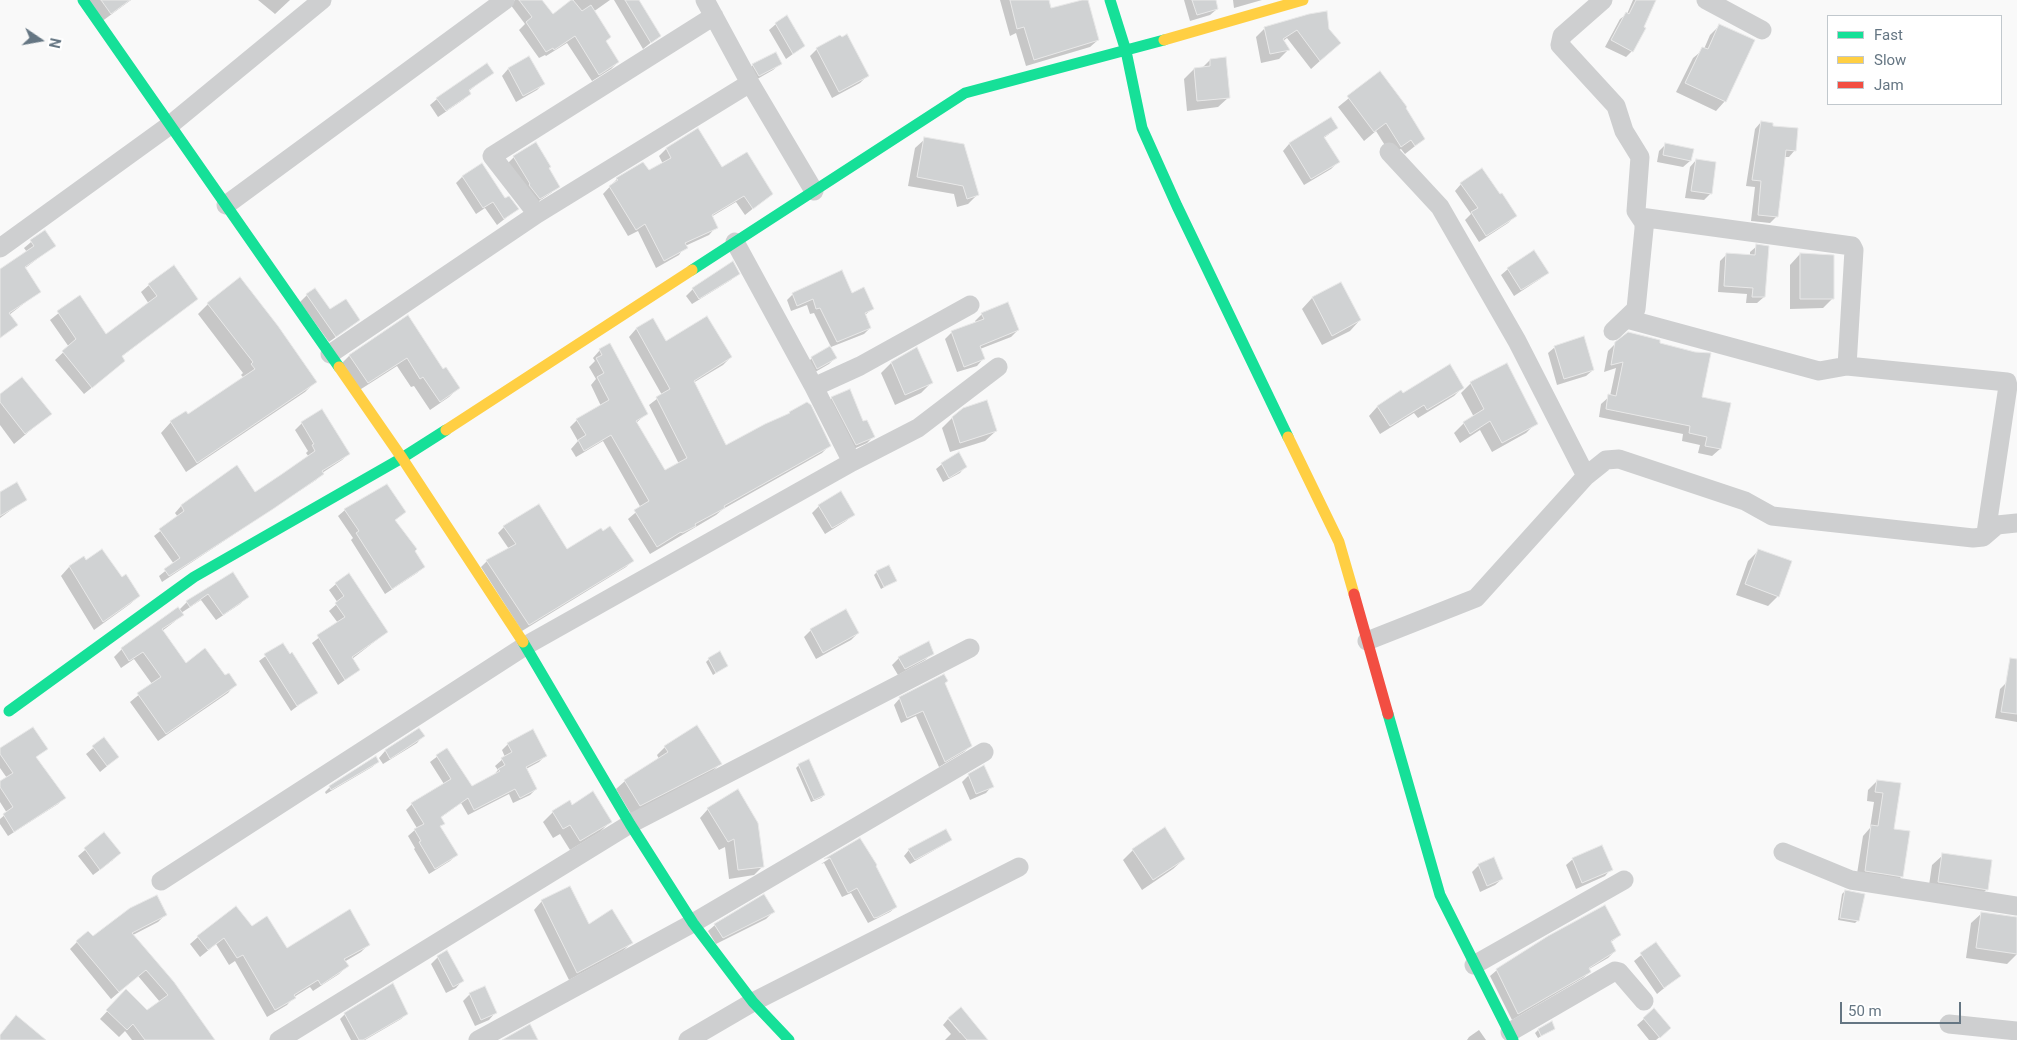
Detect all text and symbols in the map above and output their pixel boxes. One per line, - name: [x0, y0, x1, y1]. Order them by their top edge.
- north arrow: [15, 15, 65, 65]
- legend: [1827, 15, 2002, 105]
- text: Fast: [1874, 26, 1903, 44]
- text: N: [46, 37, 64, 50]
- text: Slow: [1874, 51, 1906, 69]
- text: Jam: [1874, 76, 1904, 94]
- scale bar: [1842, 992, 1963, 1024]
- text: 50 m: [1848, 1002, 1882, 1020]

